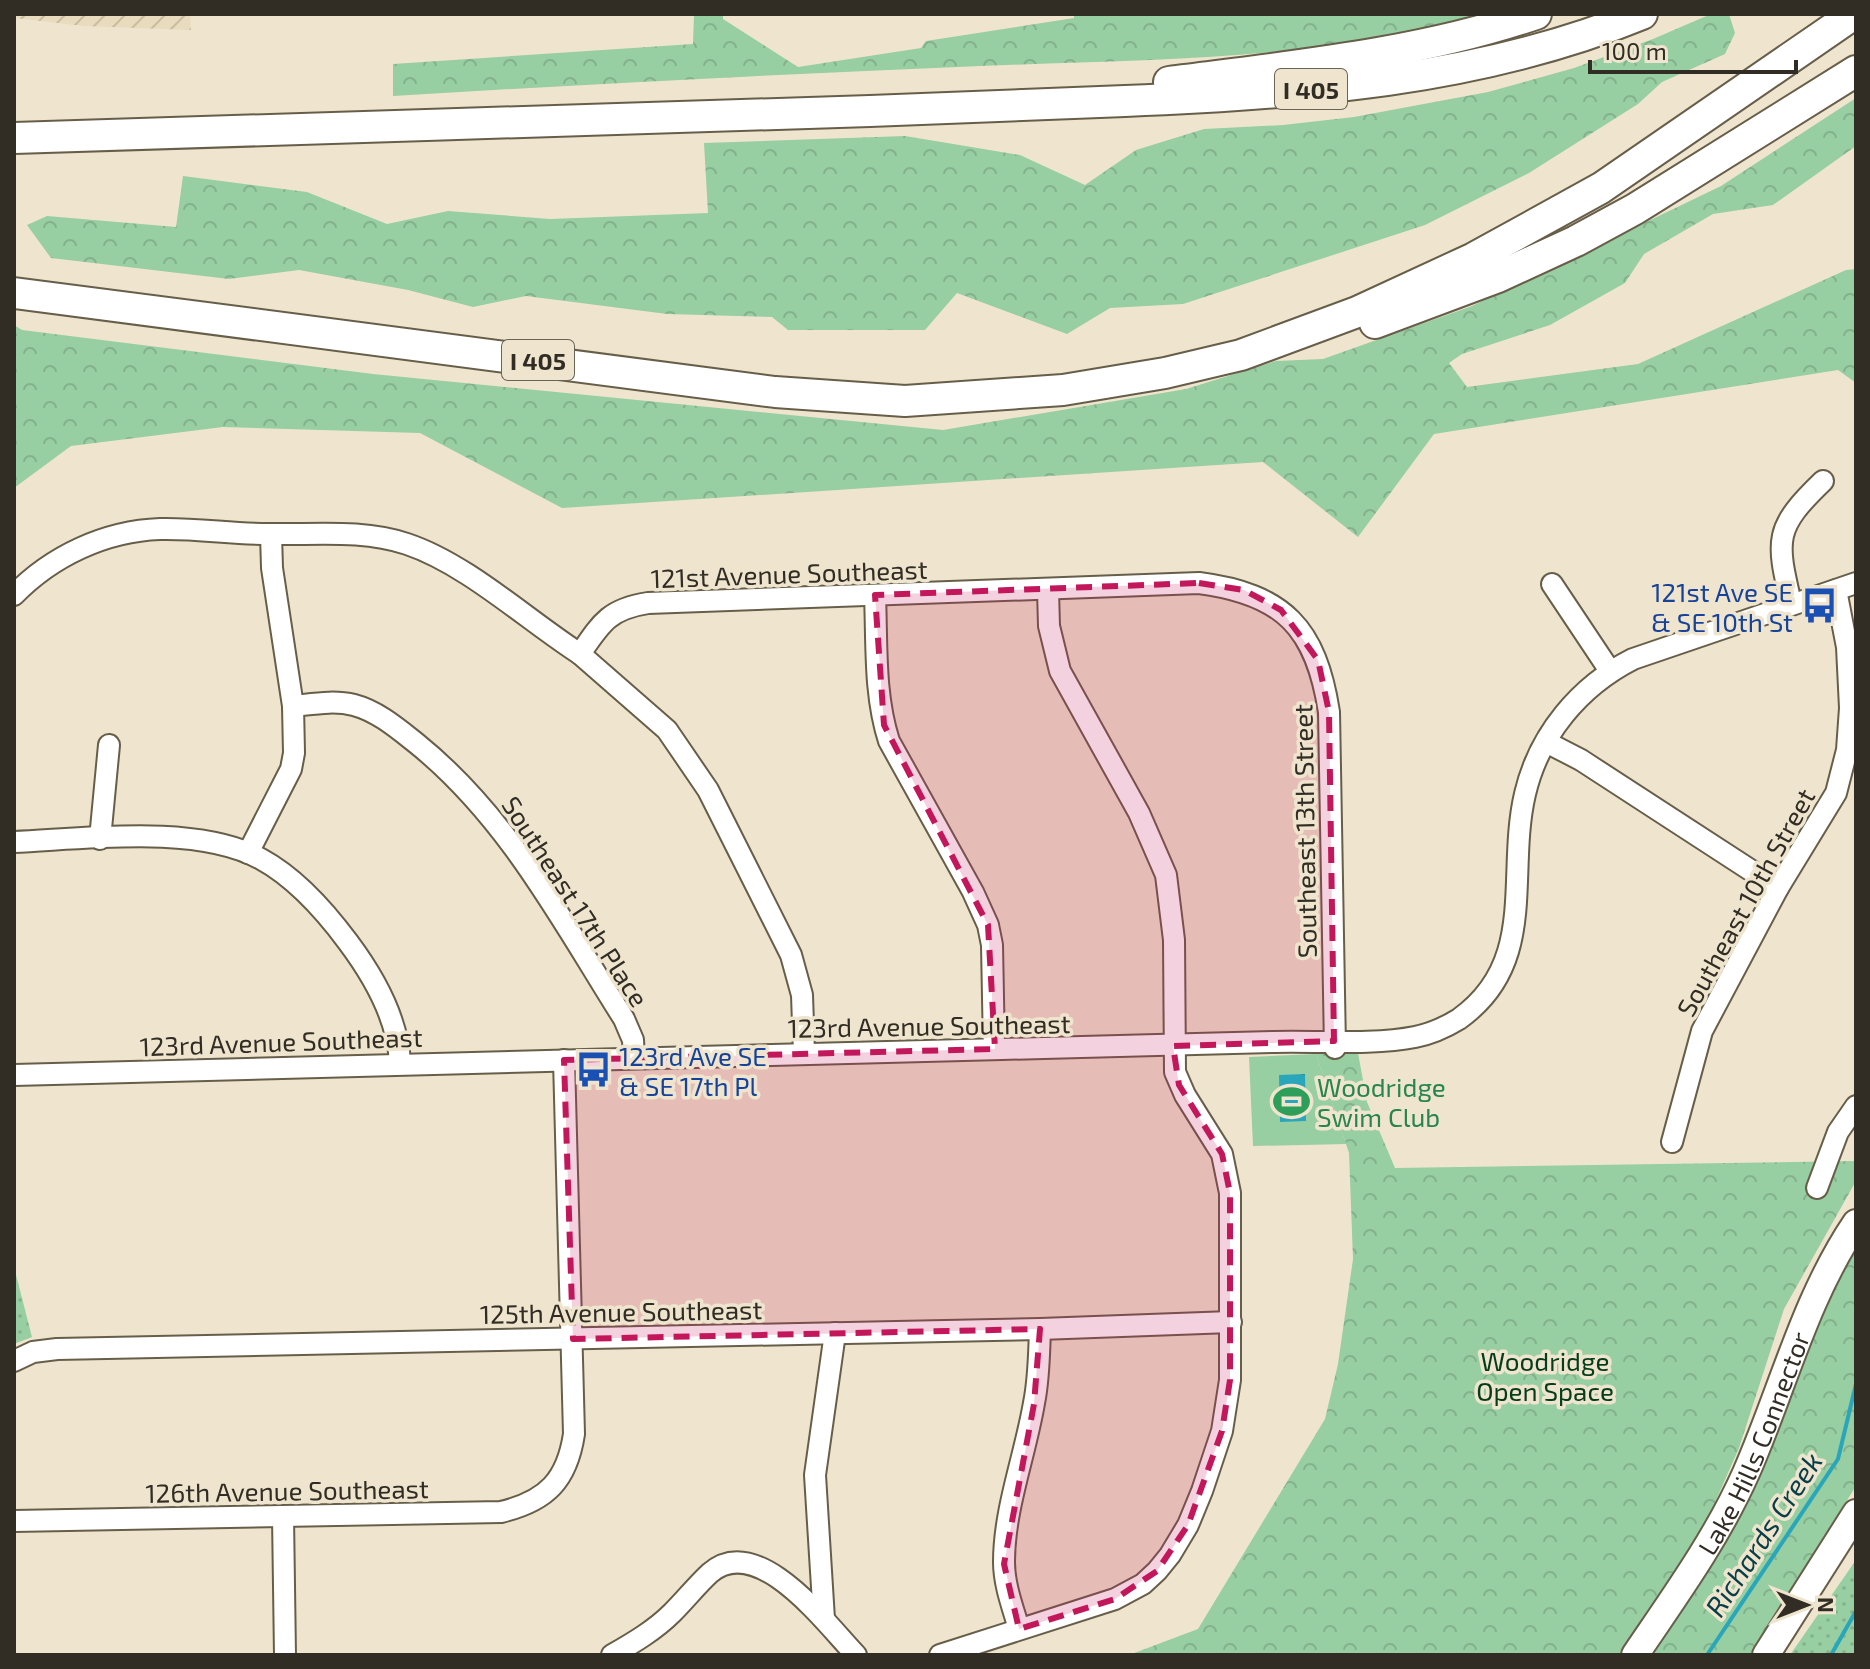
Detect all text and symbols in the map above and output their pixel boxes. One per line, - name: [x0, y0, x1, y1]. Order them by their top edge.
- scale bar: [1590, 24, 1796, 74]
- text: 100 m: [1602, 36, 1667, 65]
- road number: I 405: [1275, 69, 1347, 109]
- road number: I 405: [502, 340, 574, 380]
- street label: 121st Avenue Southeast: [650, 553, 928, 593]
- place label: 121st Ave SE & SE 10th St: [1651, 576, 1793, 637]
- bus stop icon: 121st Ave SE & SE 10th St: [1800, 587, 1838, 625]
- street label: Southeast 13th Street: [1286, 704, 1322, 958]
- street label: Southeast 10th Street: [1670, 783, 1821, 1021]
- street label: Southeast 17th Place: [496, 790, 656, 1012]
- street label: 123rd Avenue Southeast: [787, 1007, 1071, 1043]
- street label: 123rd Avenue Southeast: [139, 1021, 423, 1061]
- place label: 123rd Ave SE & SE 17th Pl: [619, 1040, 767, 1101]
- bus stop icon: 123rd Ave SE & SE 17th Pl: [574, 1051, 612, 1089]
- place label: Woodridge Swim Club: [1317, 1071, 1446, 1132]
- sports icon: Woodridge Swim Club: [1272, 1082, 1310, 1120]
- street label: 125th Avenue Southeast: [479, 1293, 763, 1329]
- street label: Lake Hills Connector: [1690, 1327, 1815, 1560]
- park label: Woodridge Open Space: [1476, 1345, 1614, 1406]
- water label: Richards Creek: [1697, 1446, 1829, 1622]
- street label: 126th Avenue Southeast: [145, 1472, 429, 1508]
- north arrow: [1766, 1565, 1846, 1645]
- text: N: [1814, 1597, 1840, 1613]

